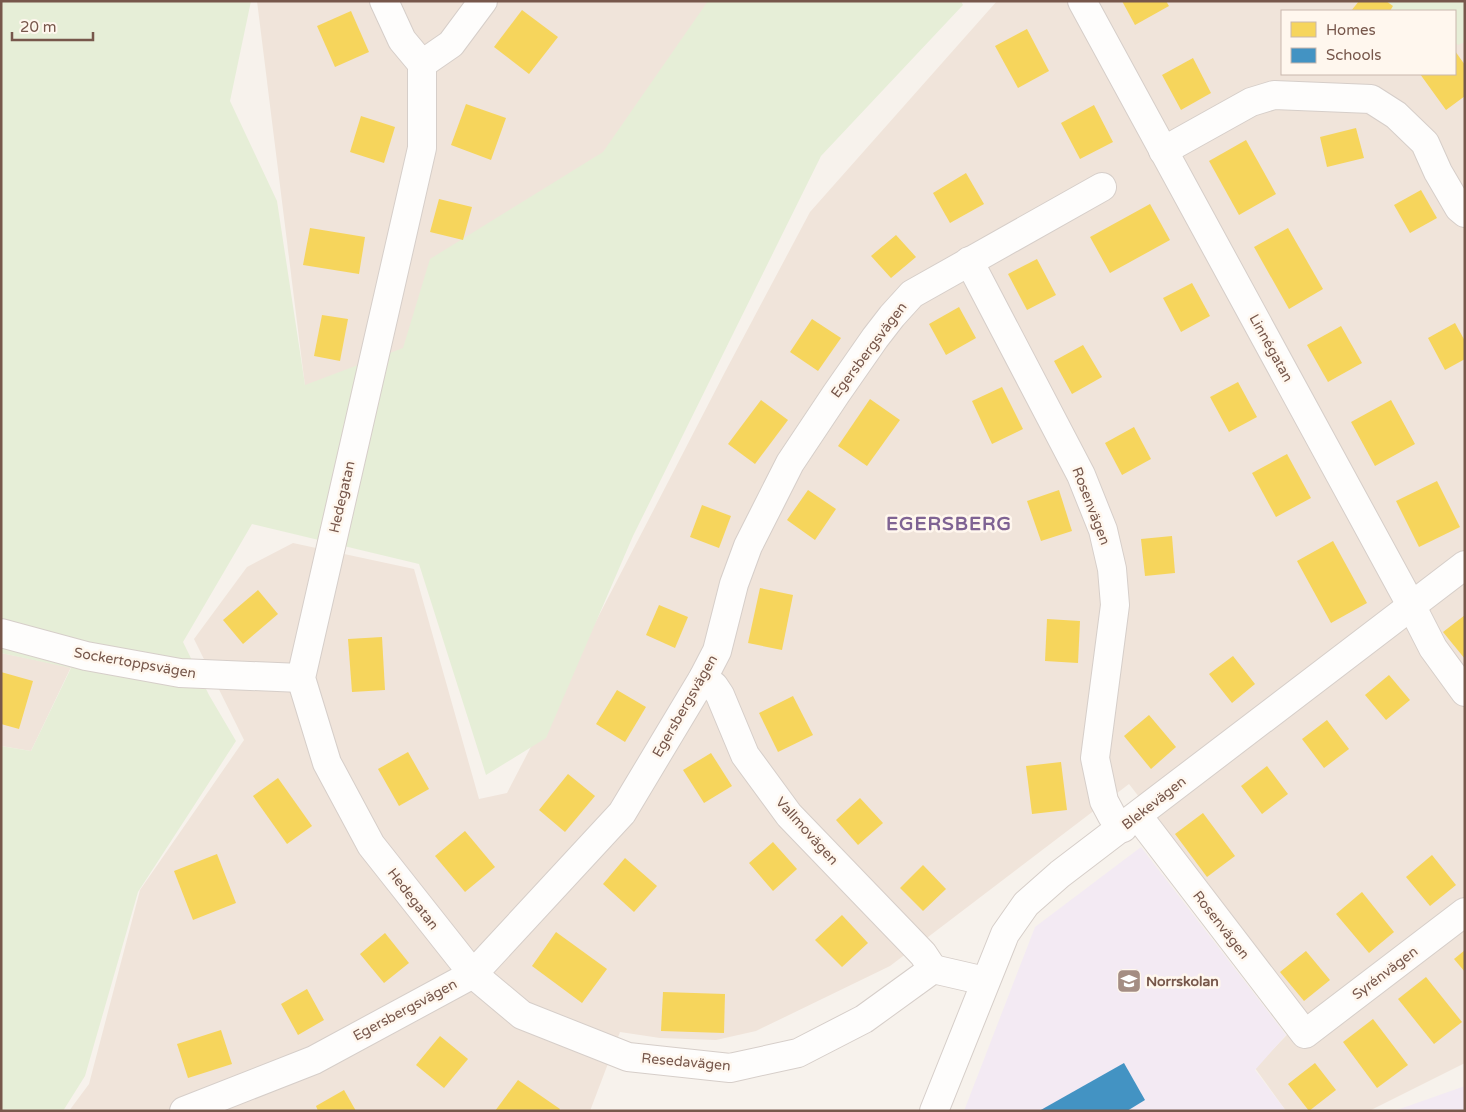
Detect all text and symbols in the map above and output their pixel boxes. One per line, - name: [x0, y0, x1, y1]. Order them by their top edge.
- scale bar: [12, 10, 94, 42]
- legend: [1281, 10, 1456, 75]
- text: 20 m: [20, 18, 57, 36]
- text: Homes: [1326, 21, 1376, 39]
- text: Schools: [1326, 46, 1382, 64]
- street label: Egersbergsvägen: [827, 299, 911, 401]
- street label: Linnégatan: [1245, 311, 1297, 385]
- street label: Hedegatan: [325, 459, 359, 535]
- street label: Rosenvägen: [1068, 465, 1114, 547]
- district label: EGERSBERG: [886, 513, 1012, 535]
- street label: Sockertoppsvägen: [72, 644, 198, 682]
- street label: Egersbergsvägen: [649, 652, 721, 760]
- street label: Blekevägen: [1118, 773, 1190, 833]
- street label: Vallmovägen: [772, 794, 842, 868]
- street label: Hedegatan: [384, 865, 442, 933]
- street label: Rosenvägen: [1189, 887, 1253, 963]
- street label: Syrénvägen: [1349, 943, 1421, 1003]
- school or university icon: Norrskolan: [1116, 968, 1142, 994]
- place label: Norrskolan: [1146, 973, 1219, 990]
- street label: Egersbergsvägen: [350, 975, 460, 1045]
- street label: Resedavägen: [641, 1050, 731, 1074]

